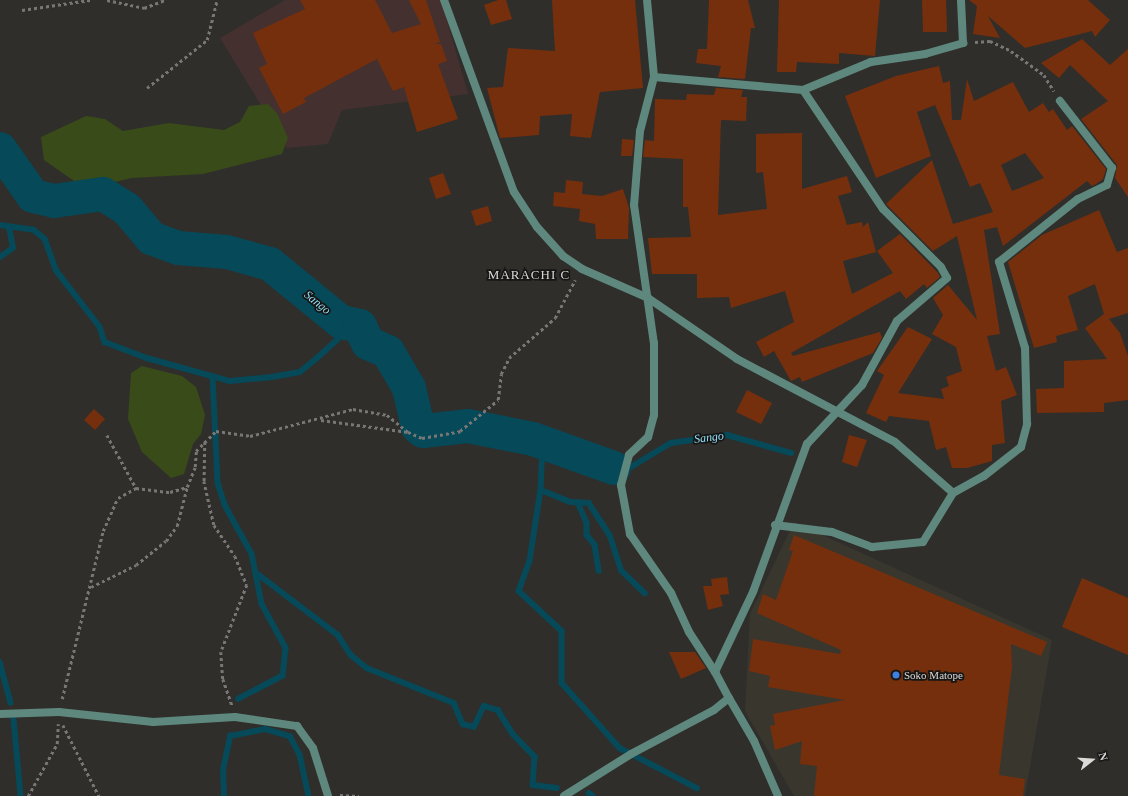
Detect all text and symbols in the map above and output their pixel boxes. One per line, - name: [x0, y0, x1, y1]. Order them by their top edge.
- district label: MARACHI C: [488, 267, 570, 283]
- water label: Sango: [301, 288, 333, 318]
- water label: Sango: [693, 429, 725, 447]
- place label: Soko Matope: [904, 668, 963, 682]
- marker: Soko Matope: [891, 670, 901, 680]
- north arrow: [1072, 740, 1112, 780]
- text: N: [1097, 751, 1110, 762]

